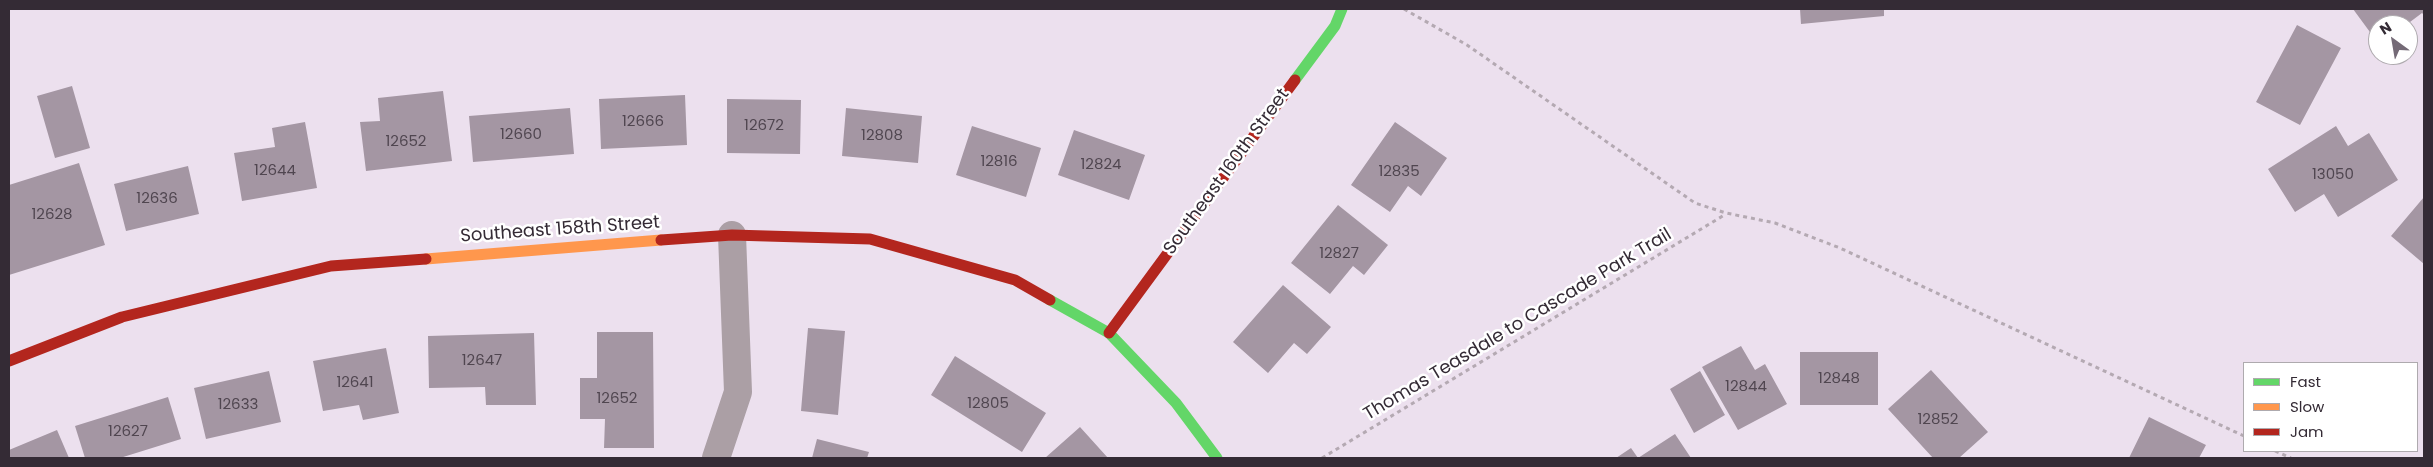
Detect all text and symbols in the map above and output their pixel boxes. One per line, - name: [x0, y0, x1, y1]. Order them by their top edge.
- north arrow: [2368, 15, 2418, 65]
- text: N: [2376, 17, 2395, 39]
- street label: Southeast 160th Street: [1160, 85, 1294, 259]
- house number: 12666: [622, 113, 664, 131]
- house number: 12672: [744, 117, 784, 135]
- house number: 12660: [500, 126, 542, 144]
- house number: 12808: [861, 127, 903, 145]
- house number: 12652: [386, 133, 426, 151]
- house number: 12816: [980, 153, 1018, 171]
- house number: 12824: [1081, 156, 1121, 174]
- house number: 12644: [254, 162, 296, 180]
- house number: 12835: [1378, 163, 1420, 181]
- house number: 13050: [2312, 166, 2354, 184]
- house number: 12636: [136, 190, 178, 208]
- house number: 12628: [31, 206, 73, 224]
- street label: Southeast 158th Street: [460, 212, 660, 248]
- street label: Thomas Teasdale to Cascade Park Trail: [1360, 224, 1676, 426]
- house number: 12827: [1319, 245, 1359, 263]
- house number: 12647: [462, 352, 502, 370]
- legend: [2243, 362, 2418, 452]
- house number: 12848: [1818, 370, 1860, 388]
- text: Fast: [2290, 371, 2321, 392]
- house number: 12641: [336, 374, 374, 392]
- house number: 12844: [1725, 378, 1767, 396]
- house number: 12652: [597, 390, 637, 408]
- house number: 12805: [967, 395, 1009, 413]
- house number: 12633: [218, 396, 258, 414]
- text: Slow: [2290, 396, 2324, 417]
- house number: 12852: [1918, 411, 1958, 429]
- text: Jam: [2290, 421, 2324, 442]
- house number: 12627: [108, 423, 148, 441]

